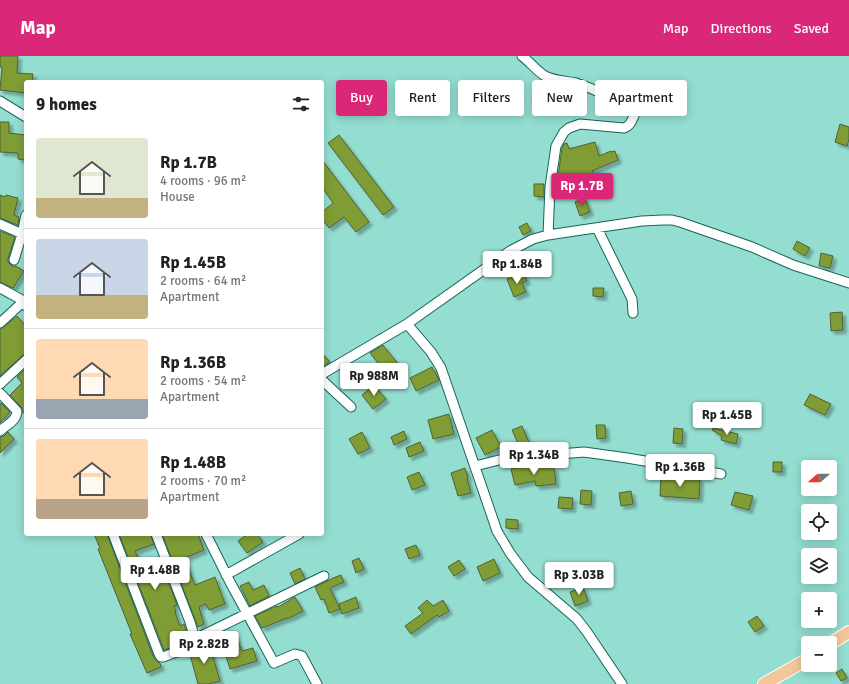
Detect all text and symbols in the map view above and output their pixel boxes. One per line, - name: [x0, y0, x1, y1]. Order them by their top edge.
- text: Map: [20, 16, 56, 40]
- text: Map: [663, 20, 689, 37]
- text: Directions: [711, 20, 772, 37]
- text: Saved: [794, 20, 829, 37]
- chip: Buy: [336, 80, 387, 116]
- chip: Rent: [395, 80, 450, 116]
- chip: Filters: [458, 80, 524, 116]
- chip: New: [532, 80, 587, 116]
- chip: Apartment: [595, 80, 687, 116]
- icon: filters: [290, 93, 312, 115]
- text: 9 homes: [36, 94, 97, 115]
- text: Rp 1.7B: [160, 152, 217, 173]
- icon: home: [68, 154, 116, 202]
- text: 4 rooms · 96 m²: [160, 173, 246, 189]
- pin: Rp 1.7B: [545, 173, 619, 207]
- text: Rp 1.7B: [560, 178, 604, 194]
- text: House: [160, 189, 195, 205]
- pin: Rp 1.84B: [476, 251, 558, 285]
- text: Rp 1.45B: [160, 252, 226, 273]
- icon: home: [68, 255, 116, 303]
- text: Rp 1.84B: [492, 256, 542, 272]
- text: 2 rooms · 64 m²: [160, 273, 246, 289]
- text: Apartment: [160, 289, 220, 305]
- text: Rp 1.36B: [160, 352, 226, 373]
- icon: home: [68, 355, 116, 403]
- pin: Rp 988M: [337, 363, 411, 397]
- text: Rp 988M: [349, 368, 399, 384]
- text: 2 rooms · 54 m²: [160, 373, 246, 389]
- text: Apartment: [160, 389, 220, 405]
- pin: Rp 1.45B: [686, 402, 768, 436]
- text: Rp 1.45B: [702, 407, 752, 423]
- pin: Rp 1.34B: [493, 442, 575, 476]
- text: Rp 1.34B: [509, 447, 559, 463]
- text: Rp 1.48B: [160, 452, 226, 473]
- pin: Rp 1.36B: [639, 454, 721, 488]
- icon: home: [68, 455, 116, 503]
- text: Rp 1.36B: [655, 459, 705, 475]
- north arrow: [801, 460, 837, 496]
- map controls: [801, 460, 837, 672]
- text: 2 rooms · 70 m²: [160, 473, 246, 489]
- text: Apartment: [160, 489, 220, 505]
- button: locate: [801, 504, 837, 540]
- button: layers: [801, 548, 837, 584]
- pin: Rp 1.48B: [114, 557, 196, 591]
- text: Rp 1.48B: [130, 562, 180, 578]
- pin: Rp 3.03B: [538, 562, 620, 596]
- text: Rp 3.03B: [554, 567, 604, 583]
- button: +: [801, 592, 837, 628]
- pin: Rp 2.82B: [163, 631, 245, 665]
- text: Rp 2.82B: [179, 636, 229, 652]
- button: −: [801, 636, 837, 672]

